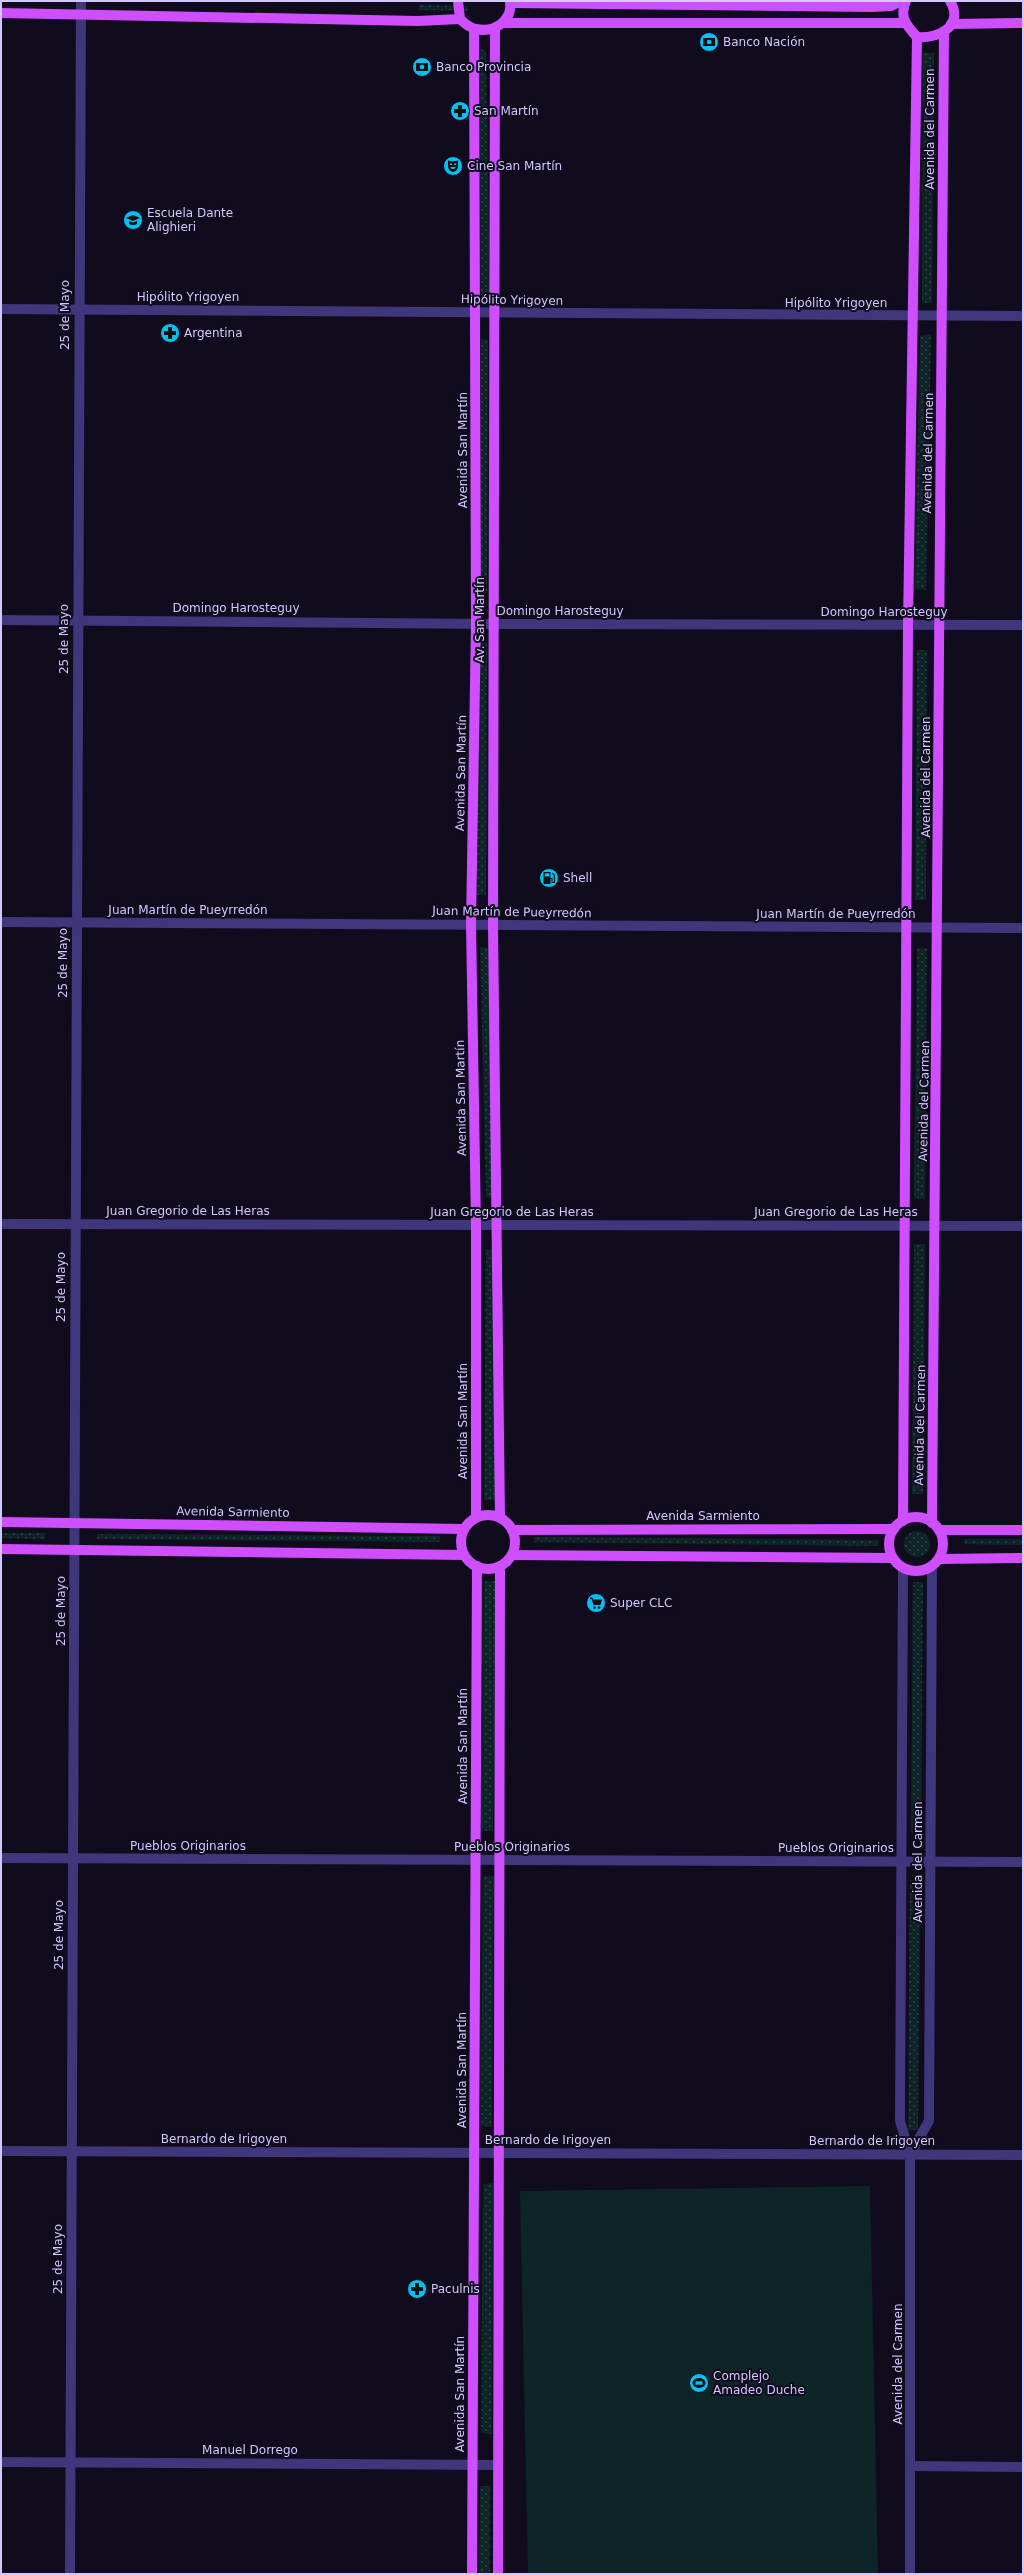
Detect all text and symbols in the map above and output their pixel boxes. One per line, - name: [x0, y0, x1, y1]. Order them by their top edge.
- bank icon: Banco Nación: [698, 31, 720, 53]
- place label: Banco Nación: [723, 35, 805, 49]
- bank icon: Banco Provincia: [411, 56, 433, 78]
- place label: Banco Provincia: [436, 60, 531, 74]
- street label: Avenida del Carmen: [923, 69, 937, 190]
- pharmacy icon: San Martín: [449, 100, 471, 122]
- place label: San Martín: [474, 104, 539, 118]
- theatre icon: Cine San Martín: [442, 155, 464, 177]
- place label: Cine San Martín: [467, 159, 562, 173]
- place label: Escuela Dante Alighieri: [147, 206, 233, 234]
- school or university icon: Escuela Dante Alighieri: [122, 209, 144, 231]
- street label: 25 de Mayo: [58, 280, 72, 350]
- street label: Hipólito Yrigoyen: [137, 290, 239, 304]
- street label: Hipólito Yrigoyen: [461, 292, 563, 308]
- street label: Hipólito Yrigoyen: [785, 296, 887, 310]
- pharmacy icon: Argentina: [159, 322, 181, 344]
- place label: Argentina: [184, 326, 243, 340]
- street label: Avenida San Martín: [456, 392, 470, 508]
- street label: Avenida del Carmen: [920, 392, 936, 514]
- street label: Av. San Martín: [473, 577, 487, 663]
- street label: Domingo Harosteguy: [172, 601, 300, 615]
- street label: 25 de Mayo: [57, 604, 71, 674]
- street label: Domingo Harosteguy: [496, 604, 624, 618]
- street label: Domingo Harosteguy: [820, 605, 948, 619]
- street label: Avenida San Martín: [453, 715, 469, 831]
- street label: Avenida del Carmen: [919, 717, 933, 838]
- fuel station icon: Shell: [538, 867, 560, 889]
- place label: Shell: [563, 871, 592, 885]
- street label: Juan Martín de Pueyrredón: [107, 903, 268, 917]
- street label: Juan Martín de Pueyrredón: [431, 904, 592, 920]
- street label: Juan Martín de Pueyrredón: [755, 907, 916, 921]
- street label: 25 de Mayo: [56, 928, 70, 998]
- street label: Avenida San Martín: [453, 1040, 469, 1156]
- street label: Avenida del Carmen: [916, 1040, 932, 1162]
- street label: Juan Gregorio de Las Heras: [105, 1204, 270, 1218]
- street label: Juan Gregorio de Las Heras: [429, 1205, 594, 1219]
- street label: Juan Gregorio de Las Heras: [753, 1205, 918, 1219]
- street label: 25 de Mayo: [54, 1252, 68, 1322]
- street label: Avenida San Martín: [456, 1363, 470, 1479]
- street label: Avenida del Carmen: [912, 1364, 928, 1486]
- street label: Avenida Sarmiento: [176, 1504, 290, 1520]
- street label: Avenida Sarmiento: [646, 1509, 760, 1523]
- street label: 25 de Mayo: [54, 1576, 68, 1646]
- supermarket icon: Super CLC: [585, 1592, 607, 1614]
- place label: Super CLC: [610, 1596, 672, 1610]
- street label: Avenida San Martín: [456, 1688, 470, 1804]
- street label: Avenida del Carmen: [911, 1802, 925, 1923]
- street label: Pueblos Originarios: [130, 1839, 246, 1853]
- street label: Pueblos Originarios: [454, 1840, 570, 1854]
- street label: Pueblos Originarios: [778, 1841, 894, 1855]
- street label: 25 de Mayo: [52, 1900, 66, 1970]
- street label: Avenida San Martín: [455, 2012, 469, 2128]
- street label: Bernardo de Irigoyen: [161, 2132, 287, 2146]
- street label: Bernardo de Irigoyen: [485, 2133, 611, 2147]
- street label: Bernardo de Irigoyen: [809, 2134, 935, 2148]
- street label: 25 de Mayo: [51, 2224, 65, 2294]
- pharmacy icon: Paculnis: [406, 2278, 428, 2300]
- place label: Paculnis: [431, 2282, 480, 2296]
- street label: Avenida del Carmen: [891, 2304, 905, 2425]
- street label: Avenida San Martín: [453, 2336, 467, 2452]
- place label: Complejo Amadeo Duche: [713, 2369, 805, 2397]
- sports icon: Complejo Amadeo Duche: [688, 2372, 710, 2394]
- street label: Manuel Dorrego: [202, 2443, 298, 2457]

